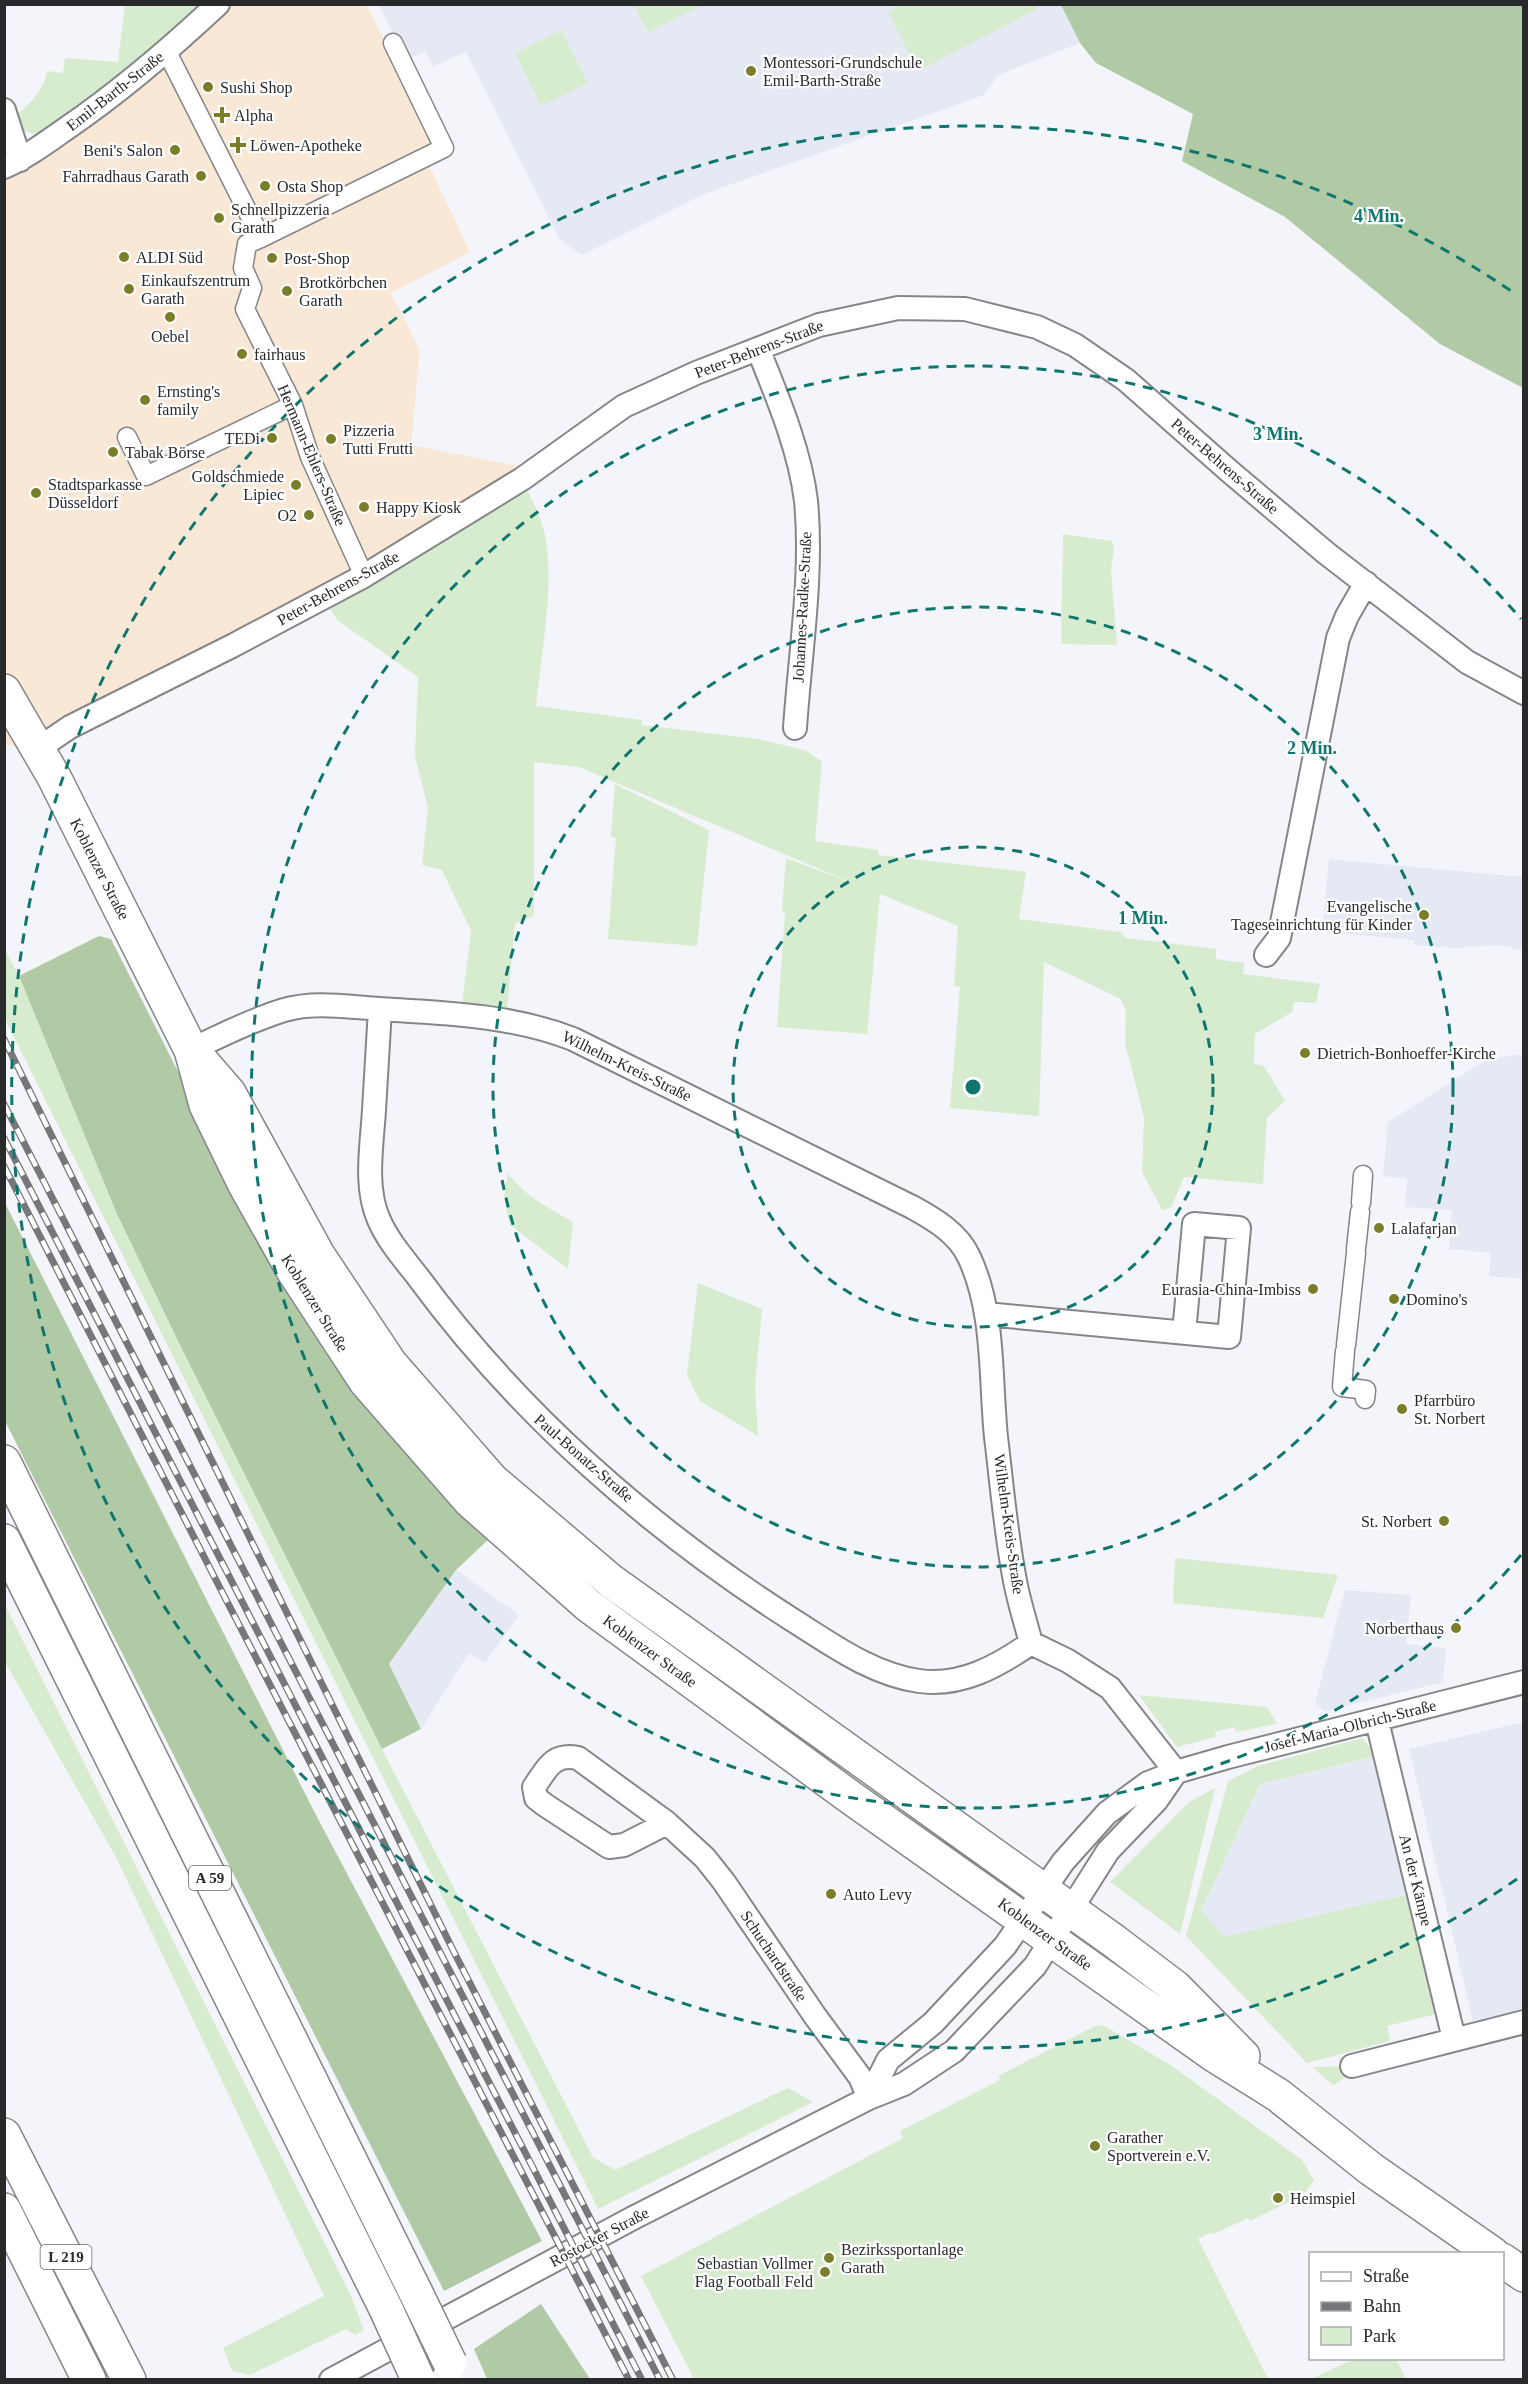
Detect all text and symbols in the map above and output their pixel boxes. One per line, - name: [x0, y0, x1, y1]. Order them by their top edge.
- street label: Emil-Barth-Straße: [63, 48, 167, 134]
- place label: Montessori-Grundschule Emil-Barth-Straße: [763, 54, 922, 89]
- marker: Montessori-Grundschule Emil-Barth-Straße: [744, 64, 758, 78]
- place label: Sushi Shop: [220, 79, 292, 97]
- marker: Sushi Shop: [201, 80, 215, 94]
- place label: Alpha: [234, 107, 273, 125]
- marker: Alpha: [215, 108, 229, 122]
- place label: Löwen-Apotheke: [250, 137, 362, 155]
- marker: Löwen-Apotheke: [231, 138, 245, 152]
- place label: Beni's Salon: [83, 142, 163, 159]
- marker: Beni's Salon: [168, 143, 182, 157]
- place label: Fahrradhaus Garath: [62, 168, 189, 185]
- marker: Fahrradhaus Garath: [194, 169, 208, 183]
- place label: Osta Shop: [277, 178, 343, 196]
- marker: Osta Shop: [258, 179, 272, 193]
- place label: Schnellpizzeria Garath: [231, 201, 330, 236]
- text: 4 Min.: [1354, 206, 1404, 226]
- marker: Schnellpizzeria Garath: [212, 211, 226, 225]
- place label: ALDI Süd: [136, 249, 203, 266]
- marker: ALDI Süd: [117, 250, 131, 264]
- place label: Post-Shop: [284, 250, 350, 268]
- marker: Post-Shop: [265, 251, 279, 265]
- place label: Einkaufszentrum Garath: [141, 272, 251, 307]
- place label: Brotkörbchen Garath: [299, 274, 387, 309]
- marker: Einkaufszentrum Garath: [122, 282, 136, 296]
- marker: Brotkörbchen Garath: [280, 284, 294, 298]
- marker: Oebel: [163, 310, 177, 324]
- street label: Peter-Behrens-Straße: [692, 317, 826, 381]
- place label: Oebel: [151, 328, 190, 345]
- place label: fairhaus: [254, 346, 306, 363]
- marker: fairhaus: [235, 347, 249, 361]
- street label: Hermann-Ehlers-Straße: [274, 382, 350, 528]
- place label: Ernsting's family: [157, 383, 220, 419]
- marker: Ernsting's family: [138, 393, 152, 407]
- street label: Peter-Behrens-Straße: [1168, 415, 1282, 517]
- place label: Pizzeria Tutti Frutti: [343, 422, 414, 457]
- text: 3 Min.: [1253, 424, 1303, 444]
- place label: TEDi: [224, 430, 261, 447]
- marker: TEDi: [265, 431, 279, 445]
- marker: Pizzeria Tutti Frutti: [324, 432, 338, 446]
- place label: Tabak Börse: [125, 444, 205, 461]
- marker: Tabak Börse: [106, 445, 120, 459]
- place label: Goldschmiede Lipiec: [192, 468, 284, 504]
- place label: Stadtsparkasse Düsseldorf: [48, 476, 142, 511]
- marker: Goldschmiede Lipiec: [289, 478, 303, 492]
- marker: Stadtsparkasse Düsseldorf: [29, 486, 43, 500]
- place label: Happy Kiosk: [376, 499, 461, 517]
- marker: Happy Kiosk: [357, 500, 371, 514]
- place label: O2: [277, 507, 297, 524]
- marker: O2: [302, 508, 316, 522]
- street label: Johannes-Radke-Straße: [790, 531, 814, 683]
- street label: Peter-Behrens-Straße: [274, 547, 402, 629]
- text: 2 Min.: [1287, 738, 1337, 758]
- street label: Koblenzer Straße: [67, 815, 133, 923]
- place label: Evangelische Tageseinrichtung für Kinder: [1231, 898, 1413, 934]
- text: 1 Min.: [1118, 908, 1168, 928]
- marker: Evangelische Tageseinrichtung für Kinder: [1417, 908, 1431, 922]
- street label: Wilhelm-Kreis-Straße: [560, 1027, 694, 1105]
- place label: Dietrich-Bonhoeffer-Kirche: [1317, 1045, 1496, 1062]
- marker: Dietrich-Bonhoeffer-Kirche: [1298, 1046, 1312, 1060]
- centre of rings: [963, 1077, 983, 1097]
- place label: Lalafarjan: [1391, 1220, 1457, 1238]
- marker: Lalafarjan: [1372, 1221, 1386, 1235]
- street label: Koblenzer Straße: [278, 1251, 352, 1355]
- place label: Eurasia-China-Imbiss: [1161, 1281, 1301, 1298]
- marker: Eurasia-China-Imbiss: [1306, 1282, 1320, 1296]
- place label: Domino's: [1406, 1291, 1468, 1308]
- marker: Domino's: [1387, 1292, 1401, 1306]
- place label: Pfarrbüro St. Norbert: [1414, 1392, 1486, 1427]
- marker: Pfarrbüro St. Norbert: [1395, 1402, 1409, 1416]
- street label: Paul-Bonatz-Straße: [531, 1410, 637, 1506]
- street label: Wilhelm-Kreis-Straße: [991, 1453, 1027, 1595]
- place label: St. Norbert: [1361, 1513, 1433, 1530]
- marker: St. Norbert: [1437, 1514, 1451, 1528]
- street label: Koblenzer Straße: [600, 1611, 700, 1691]
- place label: Norberthaus: [1365, 1620, 1444, 1637]
- marker: Norberthaus: [1449, 1621, 1463, 1635]
- street label: Josef-Maria-Olbrich-Straße: [1262, 1696, 1438, 1756]
- street label: An der Kämpe: [1395, 1832, 1436, 1928]
- road number: A 59: [189, 1866, 231, 1890]
- place label: Auto Levy: [843, 1886, 912, 1904]
- marker: Auto Levy: [824, 1887, 838, 1901]
- street label: Koblenzer Straße: [995, 1894, 1095, 1974]
- street label: Schuchardstraße: [737, 1907, 811, 2005]
- place label: Garather Sportverein e.V.: [1107, 2129, 1210, 2165]
- marker: Garather Sportverein e.V.: [1088, 2139, 1102, 2153]
- place label: Heimspiel: [1290, 2190, 1356, 2208]
- marker: Heimspiel: [1271, 2191, 1285, 2205]
- street label: Rostocker Straße: [547, 2204, 651, 2270]
- place label: Bezirkssportanlage Garath: [841, 2241, 964, 2276]
- road number: L 219: [40, 2245, 92, 2269]
- marker: Bezirkssportanlage Garath: [822, 2251, 836, 2265]
- legend: [1309, 2252, 1504, 2360]
- place label: Sebastian Vollmer Flag Football Feld: [695, 2255, 814, 2291]
- marker: Sebastian Vollmer Flag Football Feld: [818, 2265, 832, 2279]
- text: Straße: [1363, 2266, 1409, 2286]
- text: Bahn: [1363, 2296, 1401, 2316]
- text: Park: [1363, 2326, 1396, 2346]

